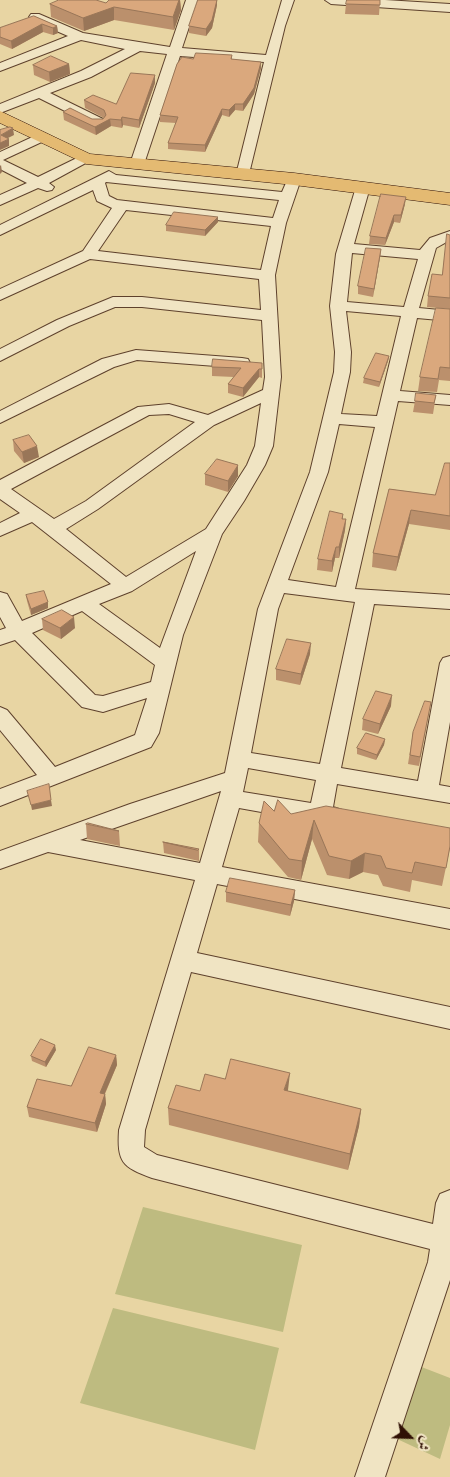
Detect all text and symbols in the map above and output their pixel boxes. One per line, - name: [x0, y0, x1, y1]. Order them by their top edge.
- north arrow: [385, 1412, 435, 1462]
- text: ش: [413, 1433, 435, 1453]

